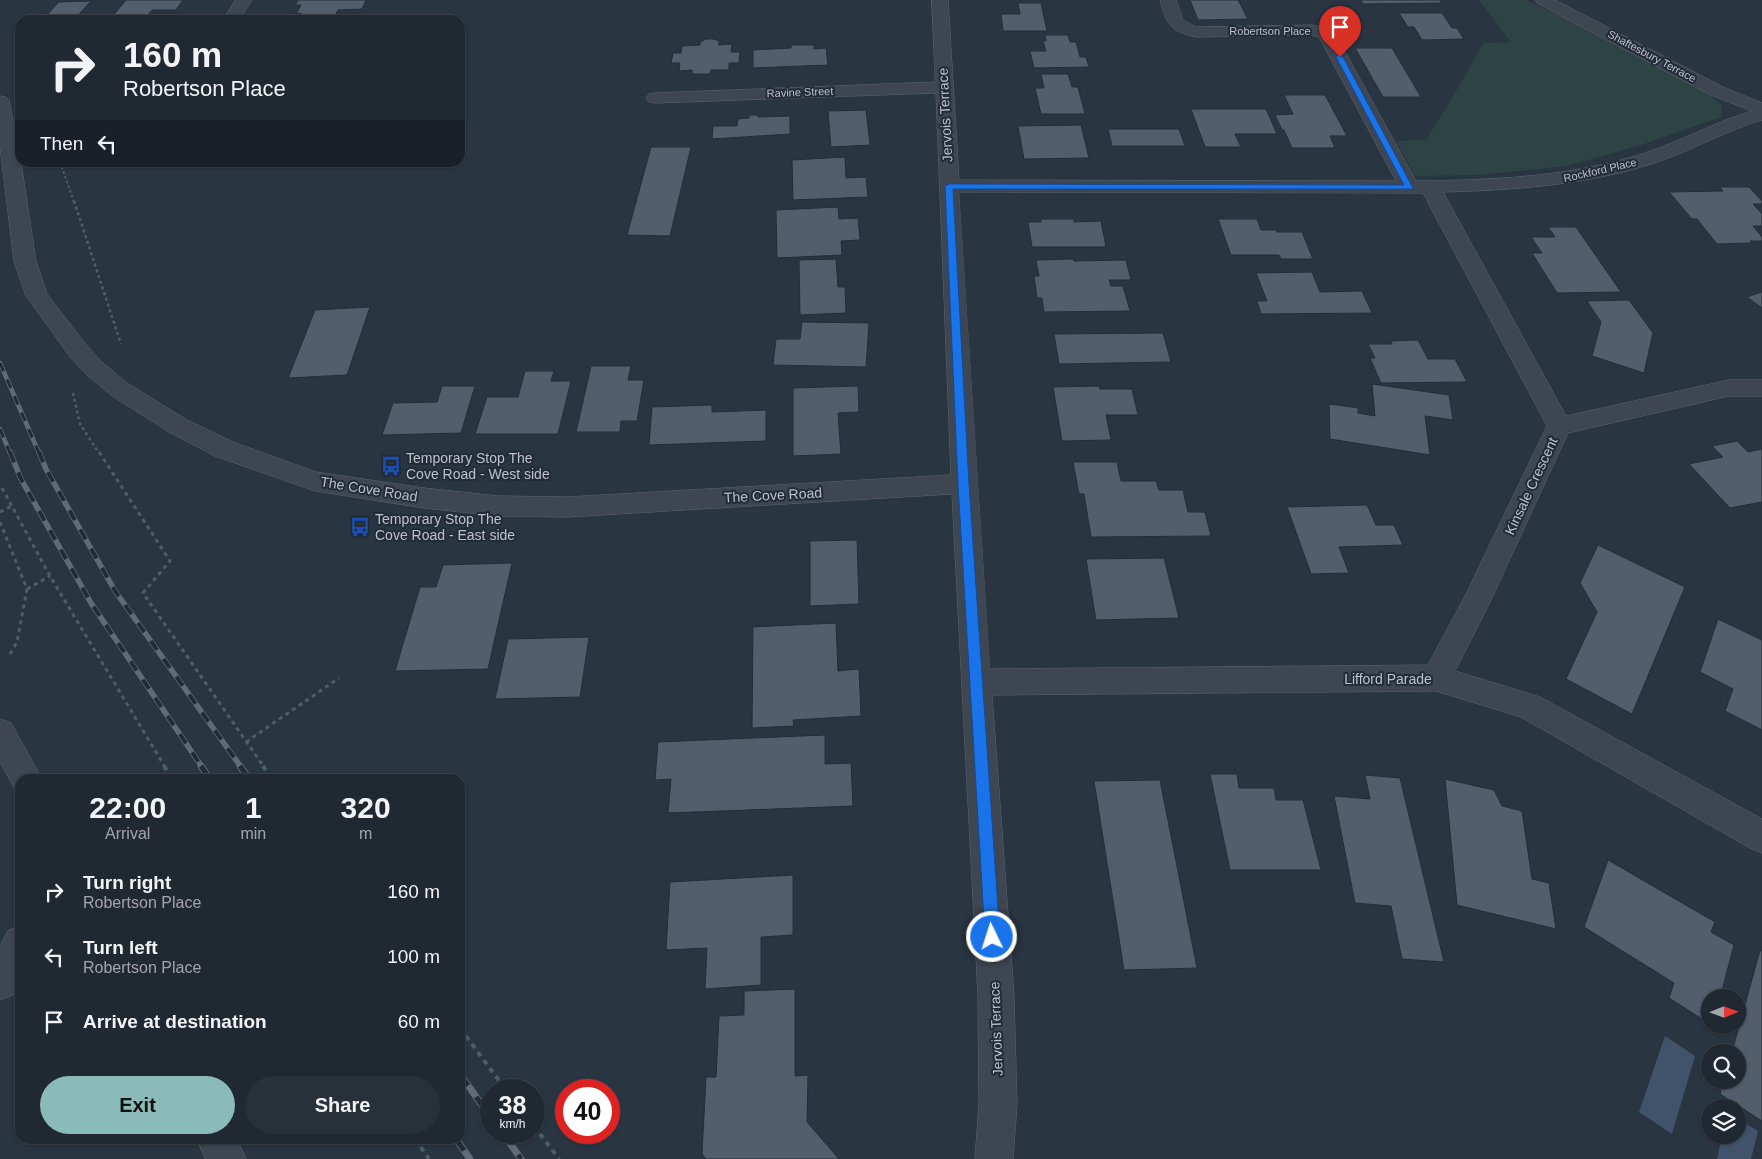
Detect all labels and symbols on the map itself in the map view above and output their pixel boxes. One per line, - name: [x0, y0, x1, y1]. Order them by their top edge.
- pin: [1319, 6, 1361, 57]
- street label: Robertson Place: [1229, 25, 1311, 37]
- street label: Shaftesbury Terrace: [1606, 28, 1698, 84]
- street label: Jervois Terrace: [935, 67, 955, 163]
- street label: Ravine Street: [766, 85, 834, 99]
- street label: Rockford Place: [1562, 156, 1638, 184]
- street label: Kinsale Crescent: [1501, 435, 1561, 537]
- place label: Temporary Stop The Cove Road - West side: [406, 450, 550, 482]
- bus stop icon: Temporary Stop The Cove Road - West side: [380, 455, 402, 477]
- street label: The Cove Road: [319, 473, 419, 505]
- street label: The Cove Road: [724, 484, 822, 506]
- place label: Temporary Stop The Cove Road - East side: [375, 511, 515, 543]
- bus stop icon: Temporary Stop The Cove Road - East side: [349, 516, 371, 538]
- street label: Lifford Parade: [1344, 671, 1432, 687]
- position arrow: [965, 910, 1017, 962]
- street label: Jervois Terrace: [986, 981, 1006, 1077]
- north arrow: [1701, 989, 1746, 1034]
- speed limit sign: 40: [555, 1079, 620, 1144]

